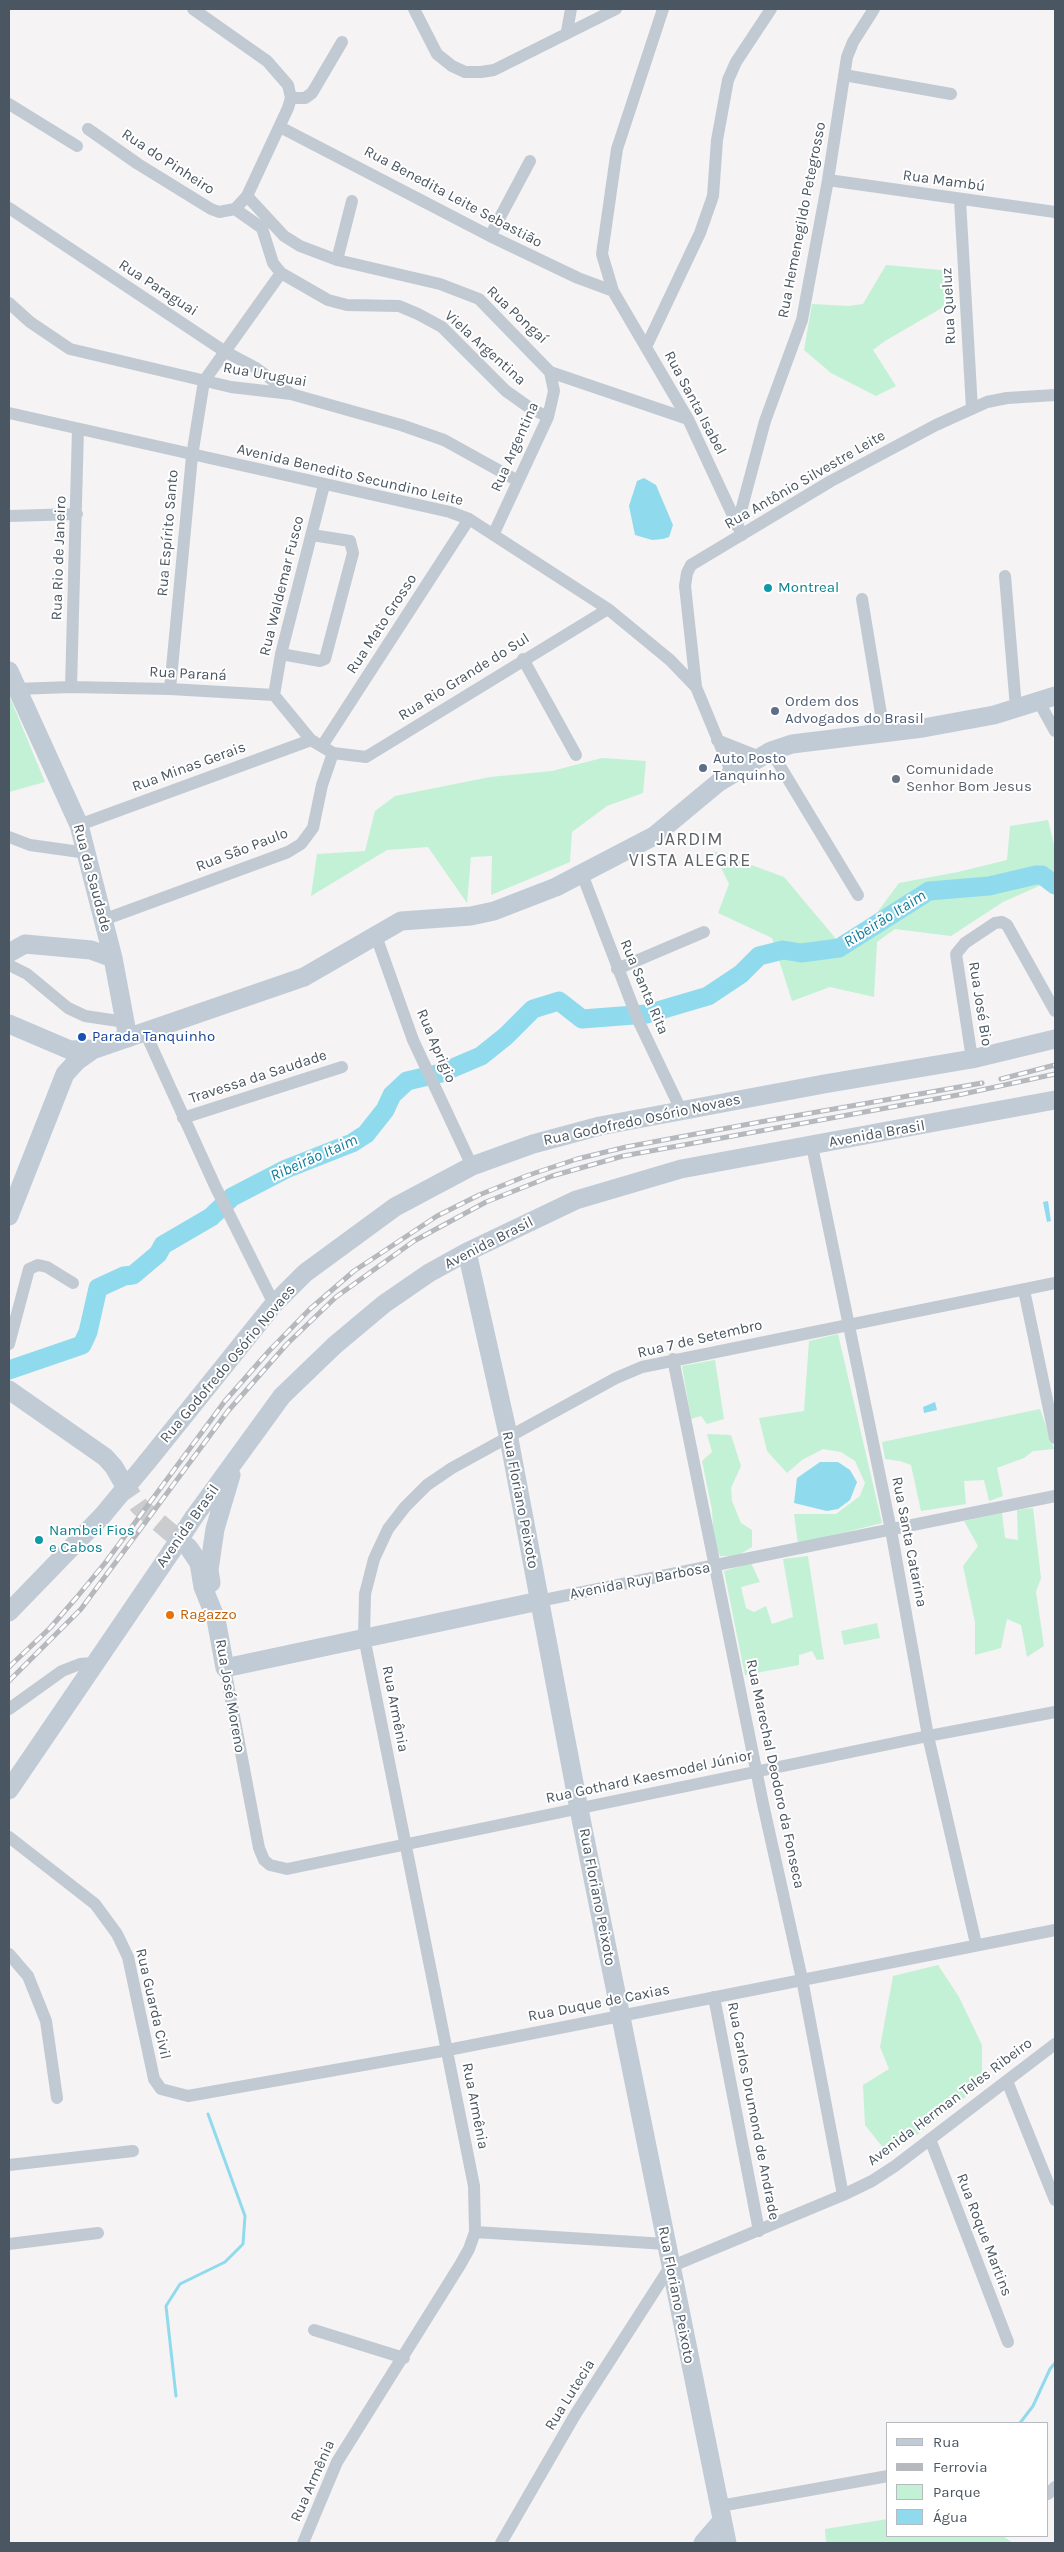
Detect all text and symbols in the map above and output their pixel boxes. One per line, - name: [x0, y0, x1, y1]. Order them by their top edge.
- street label: Rua Hemenegildo Petegrosso: [774, 120, 830, 320]
- street label: Rua do Pinheiro: [118, 125, 218, 199]
- street label: Rua Benedita Leite Sebastião: [361, 142, 545, 252]
- street label: Rua Mambú: [902, 166, 986, 196]
- street label: Rua Paraguai: [115, 256, 201, 320]
- street label: Rua Queluz: [938, 267, 960, 345]
- street label: Rua Pongaí: [483, 282, 551, 348]
- street label: Viela Argentina: [441, 307, 529, 389]
- street label: Rua Santa Isabel: [660, 348, 730, 458]
- street label: Rua Uruguai: [222, 359, 308, 391]
- street label: Rua Argentina: [487, 399, 543, 495]
- street label: Rua Antônio Silvestre Leite: [721, 427, 889, 533]
- street label: Avenida Benedito Secundino Leite: [235, 440, 465, 510]
- street label: Rua Espírito Santo: [153, 469, 183, 597]
- street label: Rua Rio de Janeiro: [48, 495, 70, 621]
- street label: Rua Waldemar Fusco: [256, 514, 308, 658]
- street label: Rua Mato Grosso: [343, 571, 421, 677]
- place label: Montreal: [778, 579, 839, 597]
- marker: Montreal: [762, 582, 774, 594]
- street label: Rua Rio Grande do Sul: [395, 629, 533, 725]
- street label: Rua Paraná: [149, 663, 227, 685]
- place label: Ordem dos Advogados do Brasil: [785, 693, 924, 728]
- marker: Ordem dos Advogados do Brasil: [769, 705, 781, 717]
- street label: Rua Minas Gerais: [130, 738, 248, 796]
- place label: Auto Posto Tanquinho: [713, 750, 786, 785]
- place label: Comunidade Senhor Bom Jesus: [906, 761, 1032, 796]
- marker: Auto Posto Tanquinho: [697, 762, 709, 774]
- marker: Comunidade Senhor Bom Jesus: [890, 773, 902, 785]
- street label: Rua da Saudade: [69, 822, 115, 934]
- street label: Rua São Paulo: [193, 824, 291, 876]
- district label: JARDIM VISTA ALEGRE: [627, 829, 753, 872]
- water label: Ribeirão Itaim: [840, 886, 930, 952]
- street label: Rua Santa Rita: [616, 937, 672, 1037]
- street label: Rua José Bio: [964, 960, 996, 1048]
- street label: Rua Aprigio: [412, 1006, 460, 1086]
- place label: Parada Tanquinho: [92, 1028, 215, 1046]
- marker: Parada Tanquinho: [76, 1031, 88, 1043]
- street label: Travessa da Saudade: [187, 1046, 329, 1108]
- street label: Rua Godofredo Osório Novaes: [542, 1090, 742, 1150]
- street label: Avenida Brasil: [828, 1117, 926, 1151]
- water label: Ribeirão Itaim: [267, 1130, 361, 1186]
- street label: Avenida Brasil: [442, 1213, 536, 1273]
- street label: Rua Godofredo Osório Novaes: [156, 1281, 300, 1447]
- street label: Rua 7 de Setembro: [636, 1316, 764, 1362]
- street label: Rua Floriano Peixoto: [498, 1430, 542, 1570]
- street label: Rua Santa Catarina: [888, 1475, 930, 1609]
- street label: Avenida Brasil: [153, 1481, 223, 1571]
- place label: Nambei Fios e Cabos: [49, 1522, 135, 1557]
- marker: Nambei Fios e Cabos: [33, 1534, 45, 1546]
- street label: Avenida Ruy Barbosa: [568, 1559, 712, 1603]
- place label: Ragazzo: [180, 1606, 237, 1624]
- marker: Ragazzo: [164, 1609, 176, 1621]
- street label: Rua José Moreno: [211, 1638, 249, 1754]
- street label: Rua Marechal Deodoro da Fonseca: [742, 1658, 808, 1890]
- street label: Rua Armênia: [378, 1664, 412, 1754]
- street label: Rua Gothard Kaesmodel Júnior: [544, 1746, 754, 1808]
- street label: Rua Floriano Peixoto: [575, 1827, 619, 1967]
- street label: Rua Guarda Civil: [132, 1947, 174, 2061]
- street label: Rua Duque de Caxias: [527, 1980, 671, 2026]
- street label: Rua Carlos Drumond de Andrade: [723, 2000, 783, 2222]
- street label: Avenida Herman Teles Ribeiro: [864, 2034, 1036, 2170]
- street label: Rua Armênia: [458, 2061, 492, 2151]
- street label: Rua Roque Martins: [952, 2171, 1016, 2299]
- street label: Rua Floriano Peixoto: [654, 2225, 698, 2365]
- street label: Rua Lutecia: [541, 2356, 599, 2434]
- legend: [886, 2422, 1049, 2537]
- text: Rua: [933, 2433, 960, 2451]
- street label: Rua Armênia: [287, 2437, 339, 2525]
- text: Ferrovia: [933, 2458, 987, 2476]
- text: Parque: [933, 2483, 981, 2501]
- text: Água: [933, 2508, 967, 2526]

